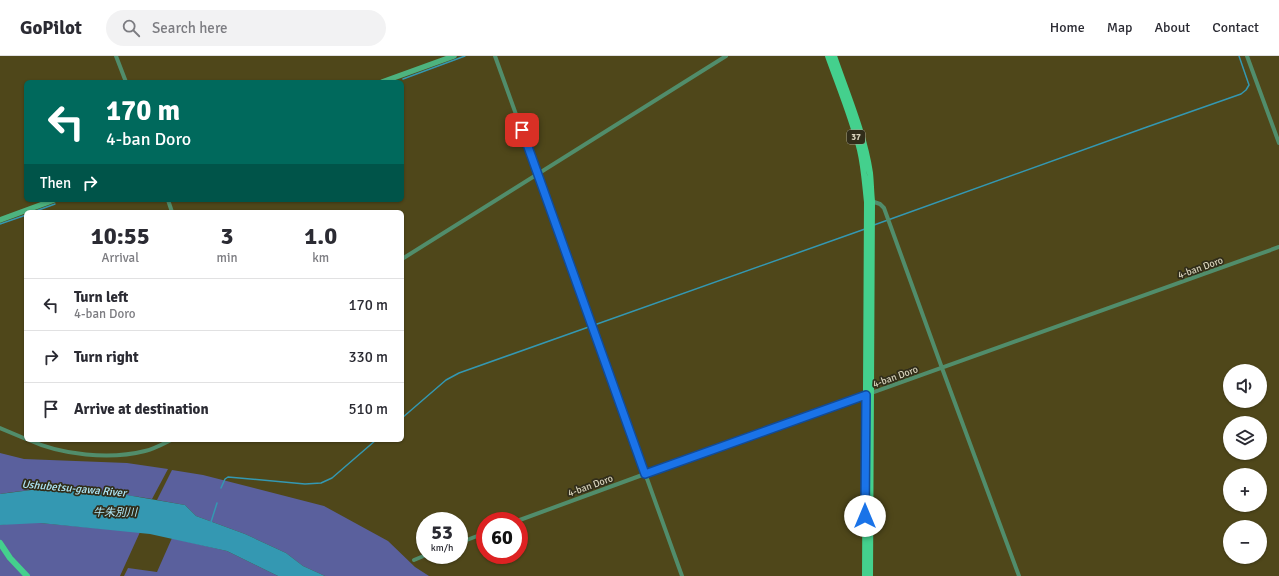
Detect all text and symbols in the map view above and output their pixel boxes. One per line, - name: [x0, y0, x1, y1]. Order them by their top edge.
- search box: [106, 10, 386, 46]
- text: GoPilot: [20, 16, 82, 40]
- icon: search: [120, 17, 142, 39]
- text: Search here: [152, 19, 228, 37]
- text: Home: [1050, 19, 1085, 36]
- text: Map: [1107, 19, 1132, 36]
- text: About: [1154, 19, 1190, 36]
- text: Contact: [1212, 19, 1259, 36]
- text: 170 m: [106, 94, 180, 128]
- icon: left: [40, 96, 92, 148]
- pin: [505, 113, 539, 147]
- icon: arrive: [511, 119, 533, 141]
- text: 4-ban Doro: [106, 128, 191, 150]
- road number: 37: [847, 130, 865, 144]
- icon: right: [79, 172, 101, 194]
- text: Then: [40, 174, 71, 192]
- text: 10:55: [91, 221, 150, 251]
- text: 3: [221, 221, 234, 251]
- text: 1.0: [304, 221, 337, 251]
- text: Arrival: [102, 250, 139, 266]
- text: min: [217, 250, 238, 266]
- text: km: [312, 250, 329, 266]
- street label: 4-ban Doro: [1176, 254, 1225, 282]
- text: Turn left: [74, 288, 128, 306]
- icon: left: [40, 294, 62, 316]
- text: 170 m: [348, 296, 388, 314]
- text: 4-ban Doro: [74, 306, 135, 322]
- icon: right: [40, 346, 62, 368]
- text: Turn right: [74, 348, 139, 366]
- text: 330 m: [348, 348, 388, 366]
- street label: 4-ban Doro: [871, 363, 920, 391]
- map controls: [1223, 364, 1267, 564]
- button: sound: [1223, 364, 1267, 408]
- icon: arrive: [40, 398, 62, 420]
- text: Arrive at destination: [74, 400, 209, 418]
- text: 510 m: [348, 400, 388, 418]
- button: layers: [1223, 416, 1267, 460]
- button: +: [1223, 468, 1267, 512]
- street label: 4-ban Doro: [566, 472, 615, 500]
- water label: Ushubetsu-gawa River: [21, 477, 129, 500]
- position arrow: [844, 495, 886, 537]
- water label: 牛朱別川: [93, 506, 138, 519]
- speed limit sign: 60: [476, 512, 528, 564]
- text: 53: [431, 520, 453, 545]
- button: −: [1223, 520, 1267, 564]
- text: km/h: [431, 542, 453, 554]

